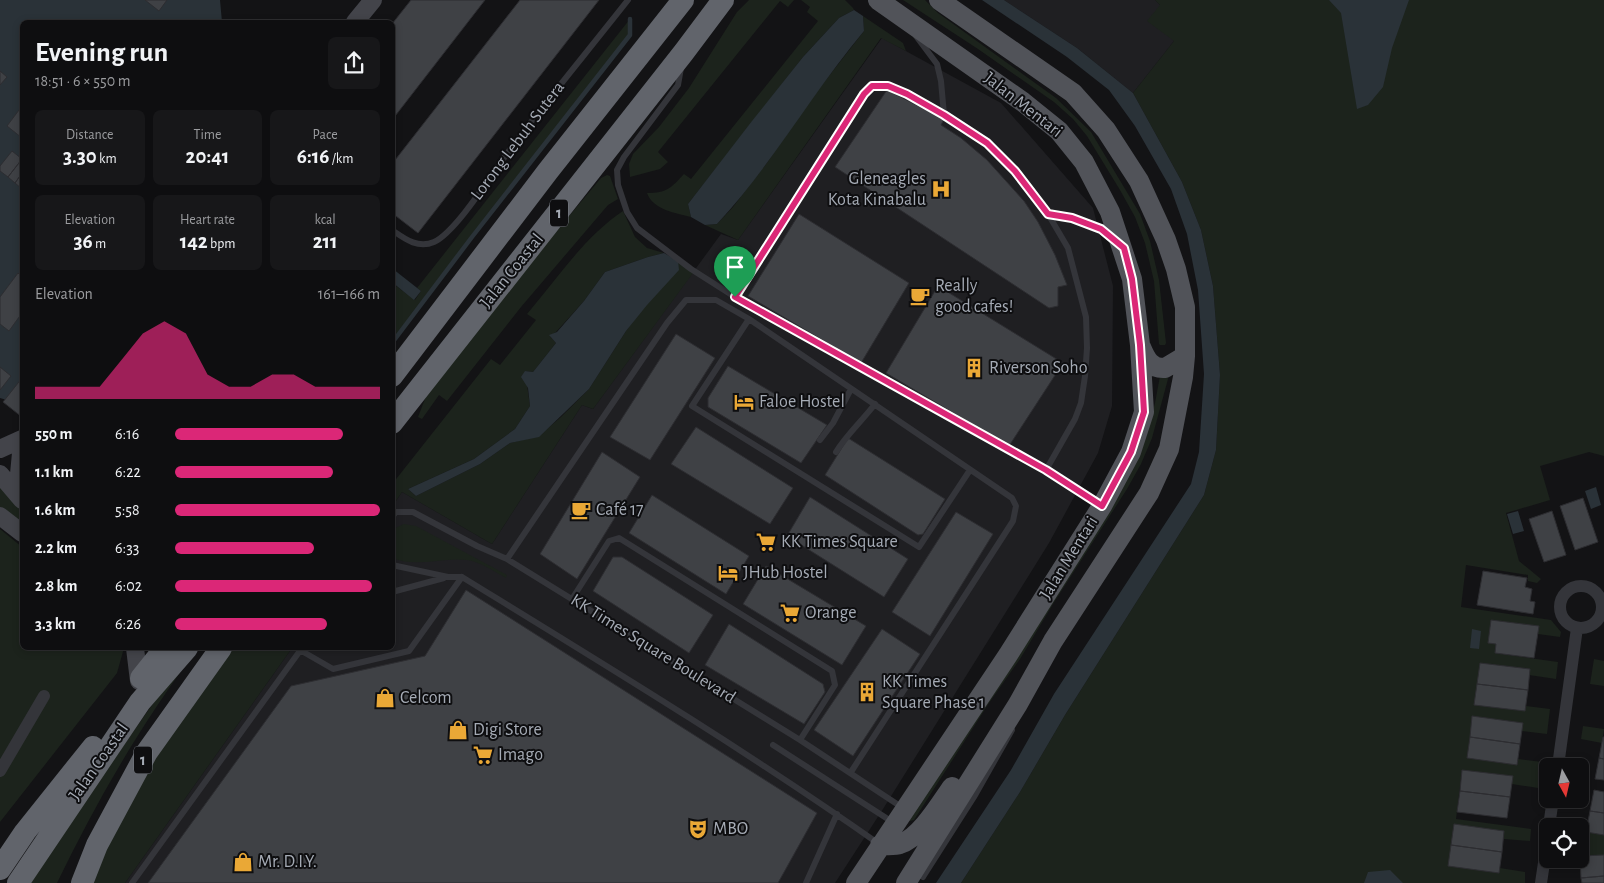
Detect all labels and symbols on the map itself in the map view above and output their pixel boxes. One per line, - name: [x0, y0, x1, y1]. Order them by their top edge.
- street label: Jalan Mentari: [980, 69, 1066, 141]
- street label: Lorong Lebuh Sutera: [468, 78, 568, 204]
- place label: Gleneagles Kota Kinabalu: [828, 170, 926, 209]
- hospital icon: Gleneagles Kota Kinabalu: [930, 178, 952, 200]
- road number: 1: [550, 200, 568, 227]
- street label: Jalan Coastal: [477, 230, 547, 312]
- pin: [714, 246, 756, 297]
- place label: Really good cafes!: [935, 277, 1013, 316]
- cafe icon: Really good cafes!: [909, 285, 931, 307]
- building icon: Riverson Soho: [963, 357, 985, 379]
- place label: Riverson Soho: [989, 359, 1088, 377]
- hotel icon: Faloe Hostel: [733, 391, 755, 413]
- place label: Faloe Hostel: [759, 393, 845, 411]
- cafe icon: Café 17: [570, 499, 592, 521]
- place label: Café 17: [596, 501, 644, 519]
- street label: Jalan Mentari: [1036, 513, 1102, 603]
- supermarket icon: KK Times Square: [755, 531, 777, 553]
- place label: KK Times Square: [781, 533, 898, 551]
- hotel icon: JHub Hostel: [717, 562, 739, 584]
- place label: JHub Hostel: [743, 564, 828, 582]
- street label: KK Times Square Boulevard: [567, 591, 739, 707]
- supermarket icon: Orange: [779, 602, 801, 624]
- place label: Orange: [805, 604, 857, 622]
- place label: KK Times Square Phase 1: [882, 673, 985, 712]
- building icon: KK Times Square Phase 1: [856, 681, 878, 703]
- shop icon: Celcom: [374, 687, 396, 709]
- place label: Celcom: [400, 689, 452, 707]
- shop icon: Digi Store: [447, 719, 469, 741]
- street label: Jalan Coastal: [66, 720, 132, 804]
- place label: Digi Store: [473, 721, 542, 739]
- supermarket icon: Imago: [472, 744, 494, 766]
- road number: 1: [134, 746, 152, 774]
- place label: Imago: [498, 746, 543, 764]
- north arrow: [1539, 758, 1589, 808]
- theatre icon: MBO: [687, 818, 709, 840]
- place label: MBO: [713, 820, 748, 838]
- shop icon: Mr. D.I.Y.: [232, 851, 254, 873]
- place label: Mr. D.I.Y.: [258, 853, 317, 871]

